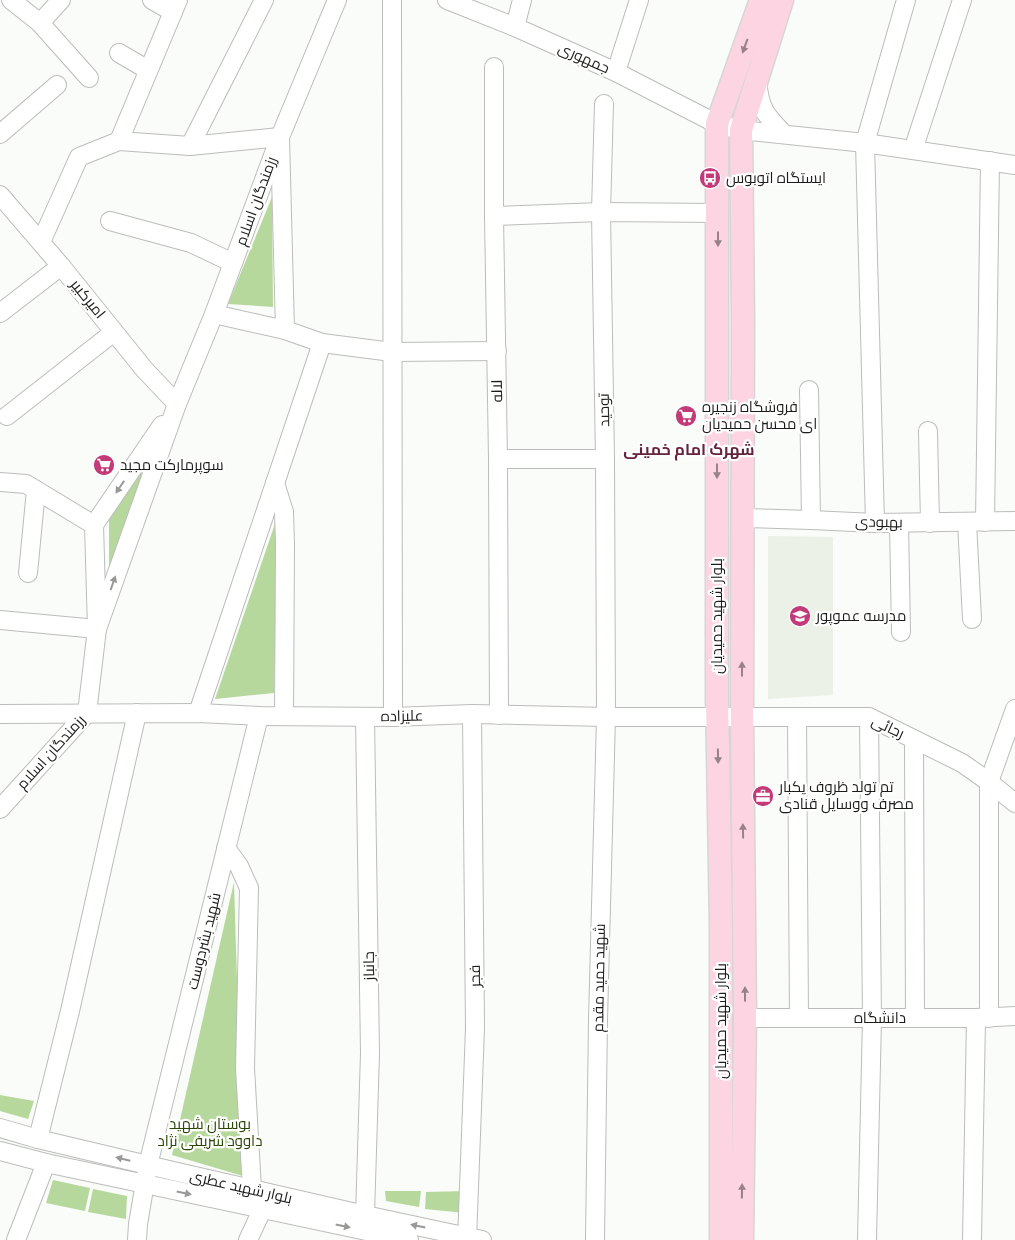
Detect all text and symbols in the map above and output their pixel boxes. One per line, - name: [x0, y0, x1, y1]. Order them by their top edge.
- street label: جمهوری: [555, 36, 614, 79]
- one-way arrow: [741, 39, 749, 54]
- street label: رزمندگان اسلام: [229, 153, 282, 249]
- bus stop icon: ایستگاه اتوبوس: [698, 166, 722, 190]
- place label: ایستگاه اتوبوس: [726, 166, 826, 189]
- one-way arrow: [714, 231, 722, 247]
- street label: امیرکبیر: [65, 273, 112, 324]
- street label: لاله: [485, 380, 508, 402]
- street label: توحید: [592, 393, 615, 427]
- place label: فروشگاه زنجیره ای محسن حمیدیان: [702, 395, 817, 435]
- supermarket icon: فروشگاه زنجیره ای محسن حمیدیان: [674, 404, 698, 428]
- district label: شهرک امام خمینی: [623, 437, 755, 461]
- supermarket icon: سوپرمارکت مجید: [92, 453, 116, 477]
- place label: سوپرمارکت مجید: [120, 453, 224, 476]
- one-way arrow: [713, 463, 721, 479]
- one-way arrow: [115, 480, 125, 494]
- street label: بهبودی: [855, 510, 903, 533]
- street label: بلوار شهید حمیدیان: [705, 558, 728, 674]
- one-way arrow: [110, 575, 118, 590]
- school or university icon: مدرسه عموپور: [788, 604, 812, 628]
- place label: مدرسه عموپور: [815, 604, 906, 627]
- one-way arrow: [738, 661, 746, 677]
- street label: علیزاده: [381, 704, 423, 727]
- street label: رزمندگان اسلام: [11, 709, 91, 794]
- street label: رجائی: [868, 709, 908, 744]
- one-way arrow: [714, 748, 722, 764]
- place label: تم تولد ظروف یکبار مصرف ووسایل قنادی: [778, 775, 914, 815]
- office icon: تم تولد ظروف یکبار مصرف ووسایل قنادی: [751, 784, 775, 808]
- one-way arrow: [739, 823, 747, 839]
- street label: شهید بشردوست: [180, 890, 227, 992]
- street label: شهید حمید مقدم: [586, 923, 611, 1033]
- street label: جانباز: [357, 951, 380, 982]
- street label: بلوار شهید حمیدیان: [709, 963, 732, 1079]
- street label: فجر: [463, 964, 486, 989]
- one-way arrow: [741, 986, 749, 1002]
- street label: دانشگاه: [854, 1006, 906, 1029]
- park label: بوستان شهید داوود شریفی نژاد: [158, 1112, 262, 1152]
- one-way arrow: [115, 1155, 130, 1163]
- street label: بلوار شهید عطری: [188, 1164, 295, 1209]
- one-way arrow: [738, 1183, 746, 1199]
- one-way arrow: [177, 1189, 192, 1197]
- one-way arrow: [409, 1222, 425, 1230]
- one-way arrow: [336, 1223, 352, 1231]

